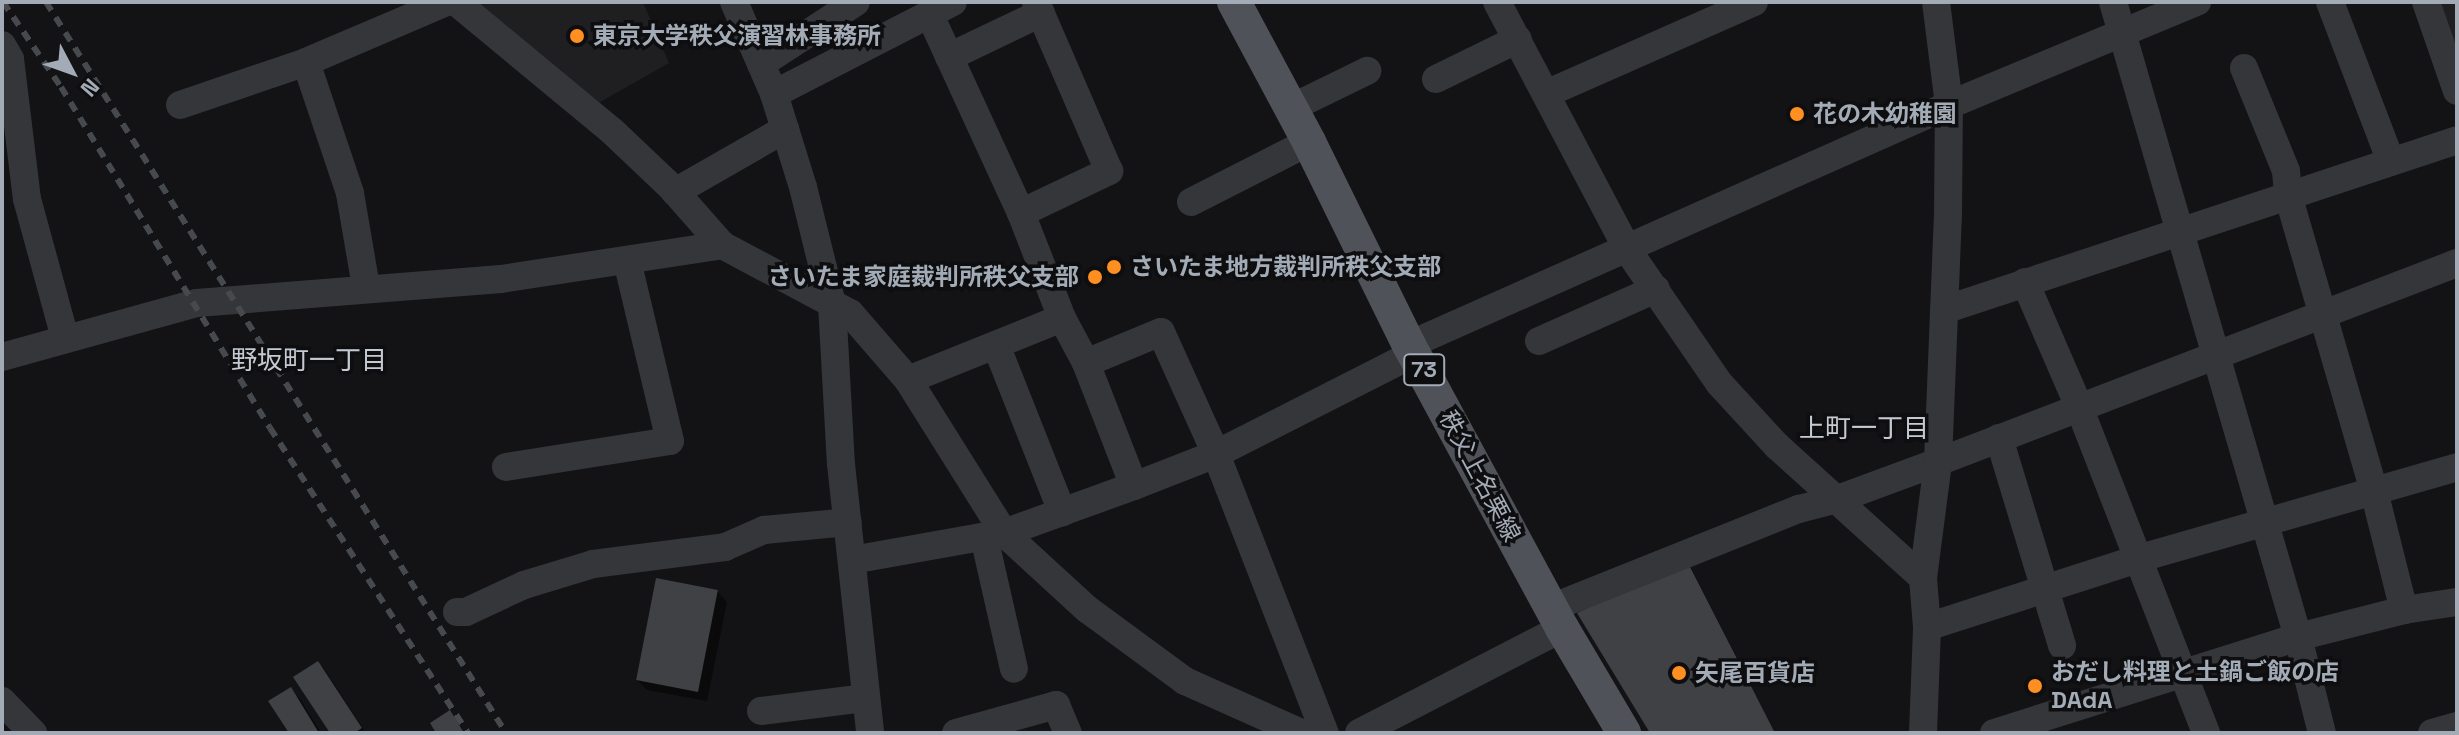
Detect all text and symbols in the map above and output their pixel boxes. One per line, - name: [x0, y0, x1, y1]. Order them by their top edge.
- place label: 東京大学秩父演習林事務所: [593, 22, 881, 50]
- marker: 東京大学秩父演習林事務所: [568, 27, 586, 45]
- north arrow: [32, 32, 112, 112]
- text: N: [75, 73, 106, 102]
- place label: 花の木幼稚園: [1813, 100, 1957, 128]
- marker: 花の木幼稚園: [1788, 105, 1806, 123]
- place label: さいたま地方裁判所秩父支部: [1130, 253, 1442, 281]
- marker: さいたま地方裁判所秩父支部: [1105, 258, 1123, 276]
- place label: さいたま家庭裁判所秩父支部: [767, 263, 1079, 291]
- marker: さいたま家庭裁判所秩父支部: [1086, 268, 1104, 286]
- district label: 野坂町一丁目: [231, 345, 387, 377]
- road number: 73: [1402, 352, 1446, 388]
- street label: 秩父上名栗線: [1433, 406, 1527, 546]
- district label: 上町一丁目: [1799, 413, 1929, 445]
- place label: おだし料理と土鍋ご飯の店 DAdA: [2051, 658, 2339, 714]
- place label: 矢尾百貨店: [1695, 659, 1815, 687]
- marker: 矢尾百貨店: [1670, 664, 1688, 682]
- marker: おだし料理と土鍋ご飯の店 DAdA: [2026, 677, 2044, 695]

